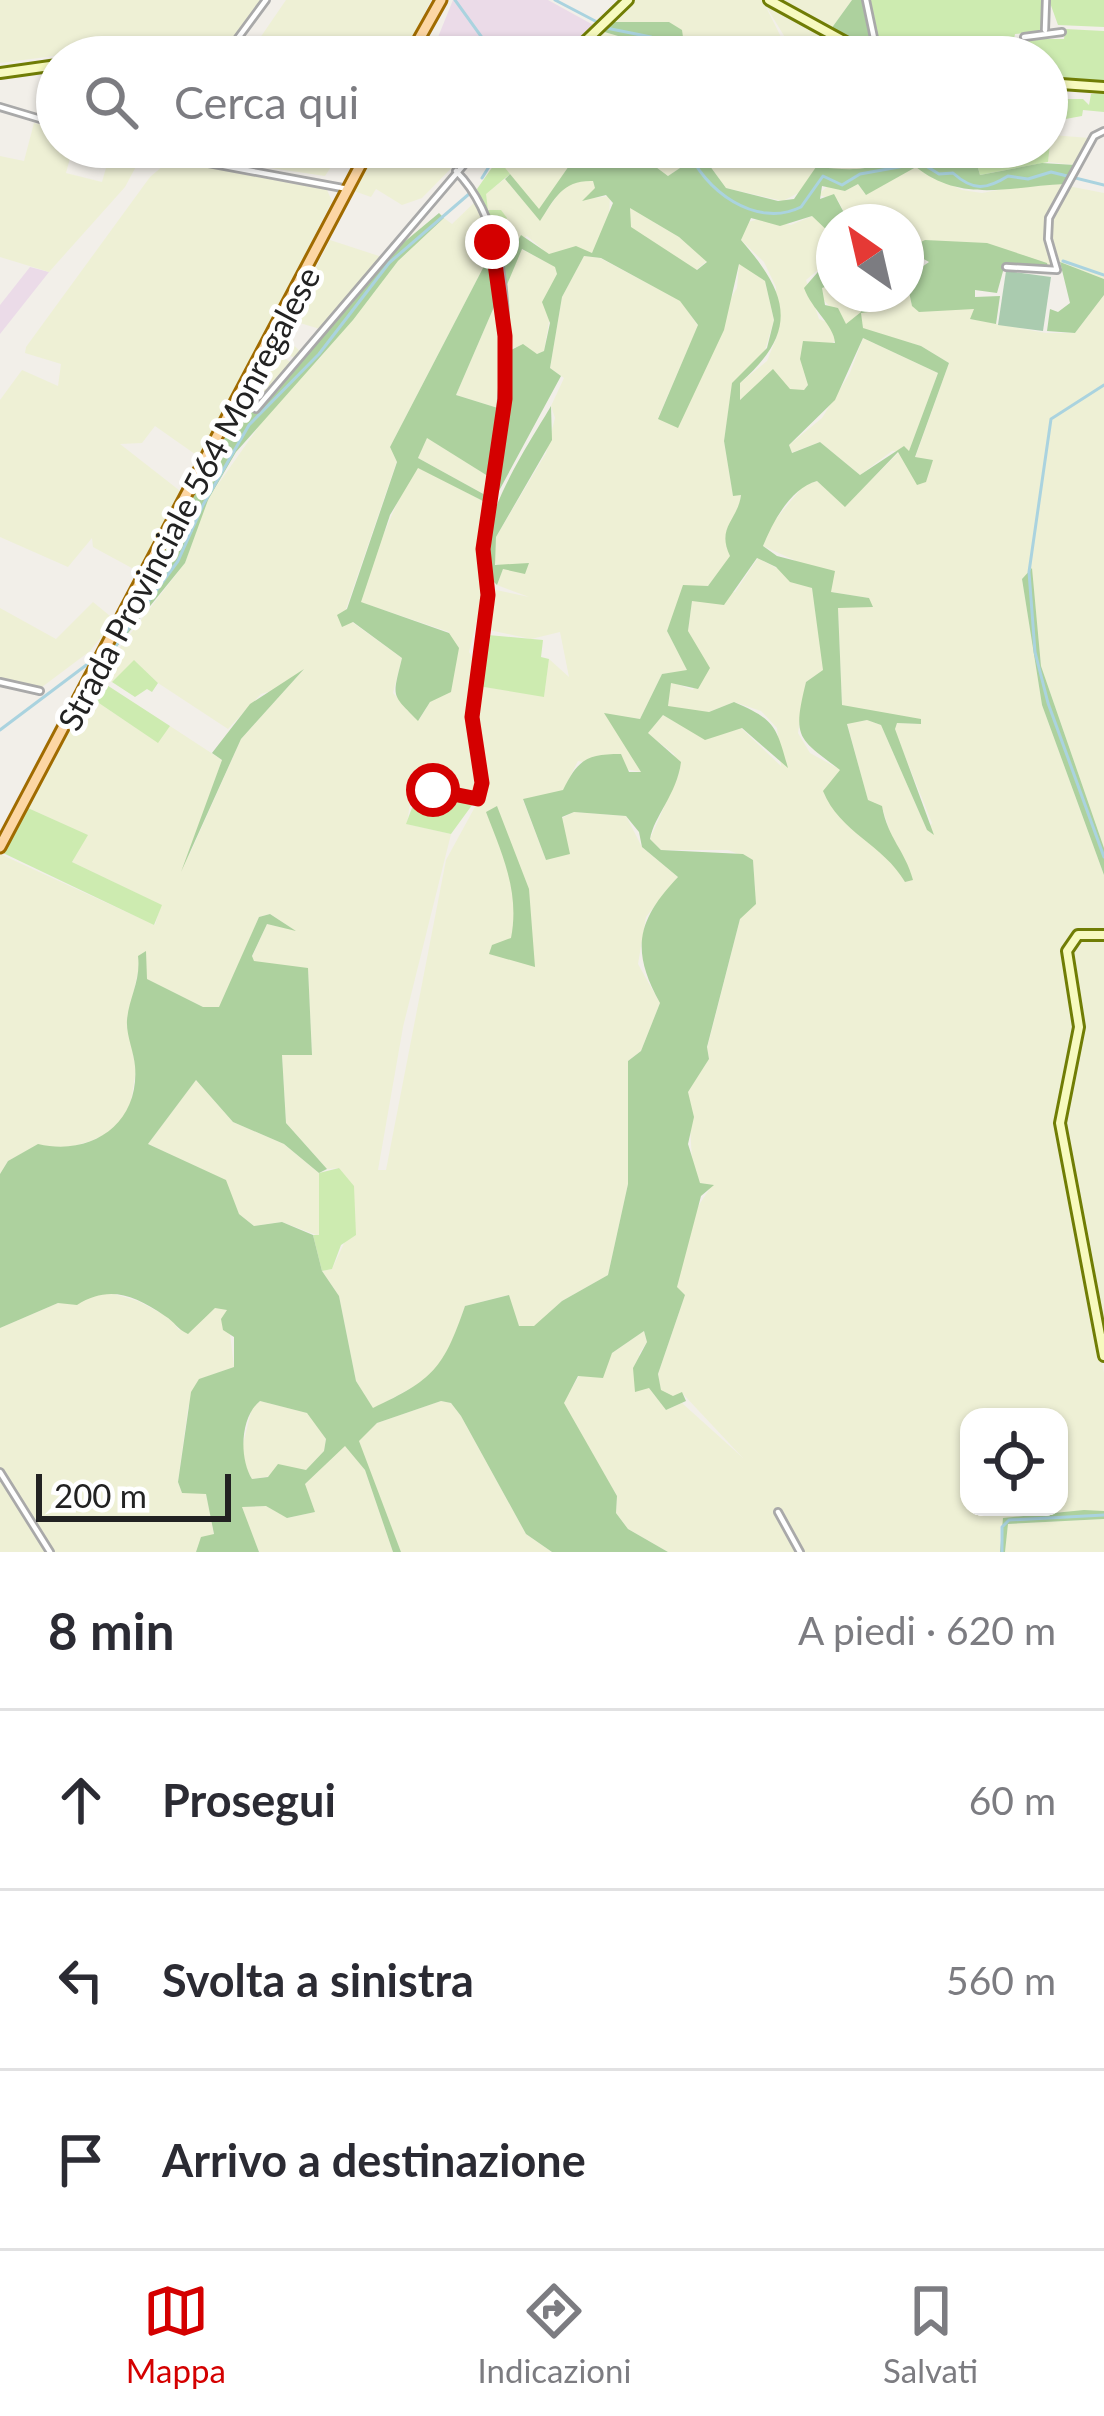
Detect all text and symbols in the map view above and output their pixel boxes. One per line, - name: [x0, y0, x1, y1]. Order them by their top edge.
- search box: [36, 36, 1068, 168]
- icon: search: [78, 69, 144, 135]
- text: Cerca qui: [174, 75, 359, 129]
- north arrow: [816, 204, 924, 312]
- route end: [465, 215, 519, 269]
- street label: Strada Provinciale 564 Monregalese: [49, 259, 327, 737]
- route start: [406, 763, 460, 817]
- map controls: [960, 1408, 1068, 1516]
- button: locate: [960, 1408, 1068, 1516]
- scale bar: [36, 1468, 231, 1521]
- text: 200 m: [54, 1475, 147, 1515]
- text: 8 min: [48, 1600, 174, 1661]
- text: A piedi · 620 m: [798, 1607, 1056, 1653]
- icon: ahead: [48, 1767, 114, 1833]
- text: Prosegui: [162, 1773, 336, 1827]
- text: 60 m: [969, 1777, 1056, 1823]
- icon: left: [48, 1947, 114, 2013]
- text: Svolta a sinistra: [162, 1953, 474, 2007]
- text: 560 m: [946, 1957, 1056, 2003]
- icon: arrive: [48, 2127, 114, 2193]
- text: Arrivo a destinazione: [162, 2133, 586, 2187]
- tab: Mappa: [126, 2278, 226, 2390]
- tab: Indicazioni: [478, 2278, 631, 2390]
- tab: Salvati: [883, 2278, 978, 2390]

